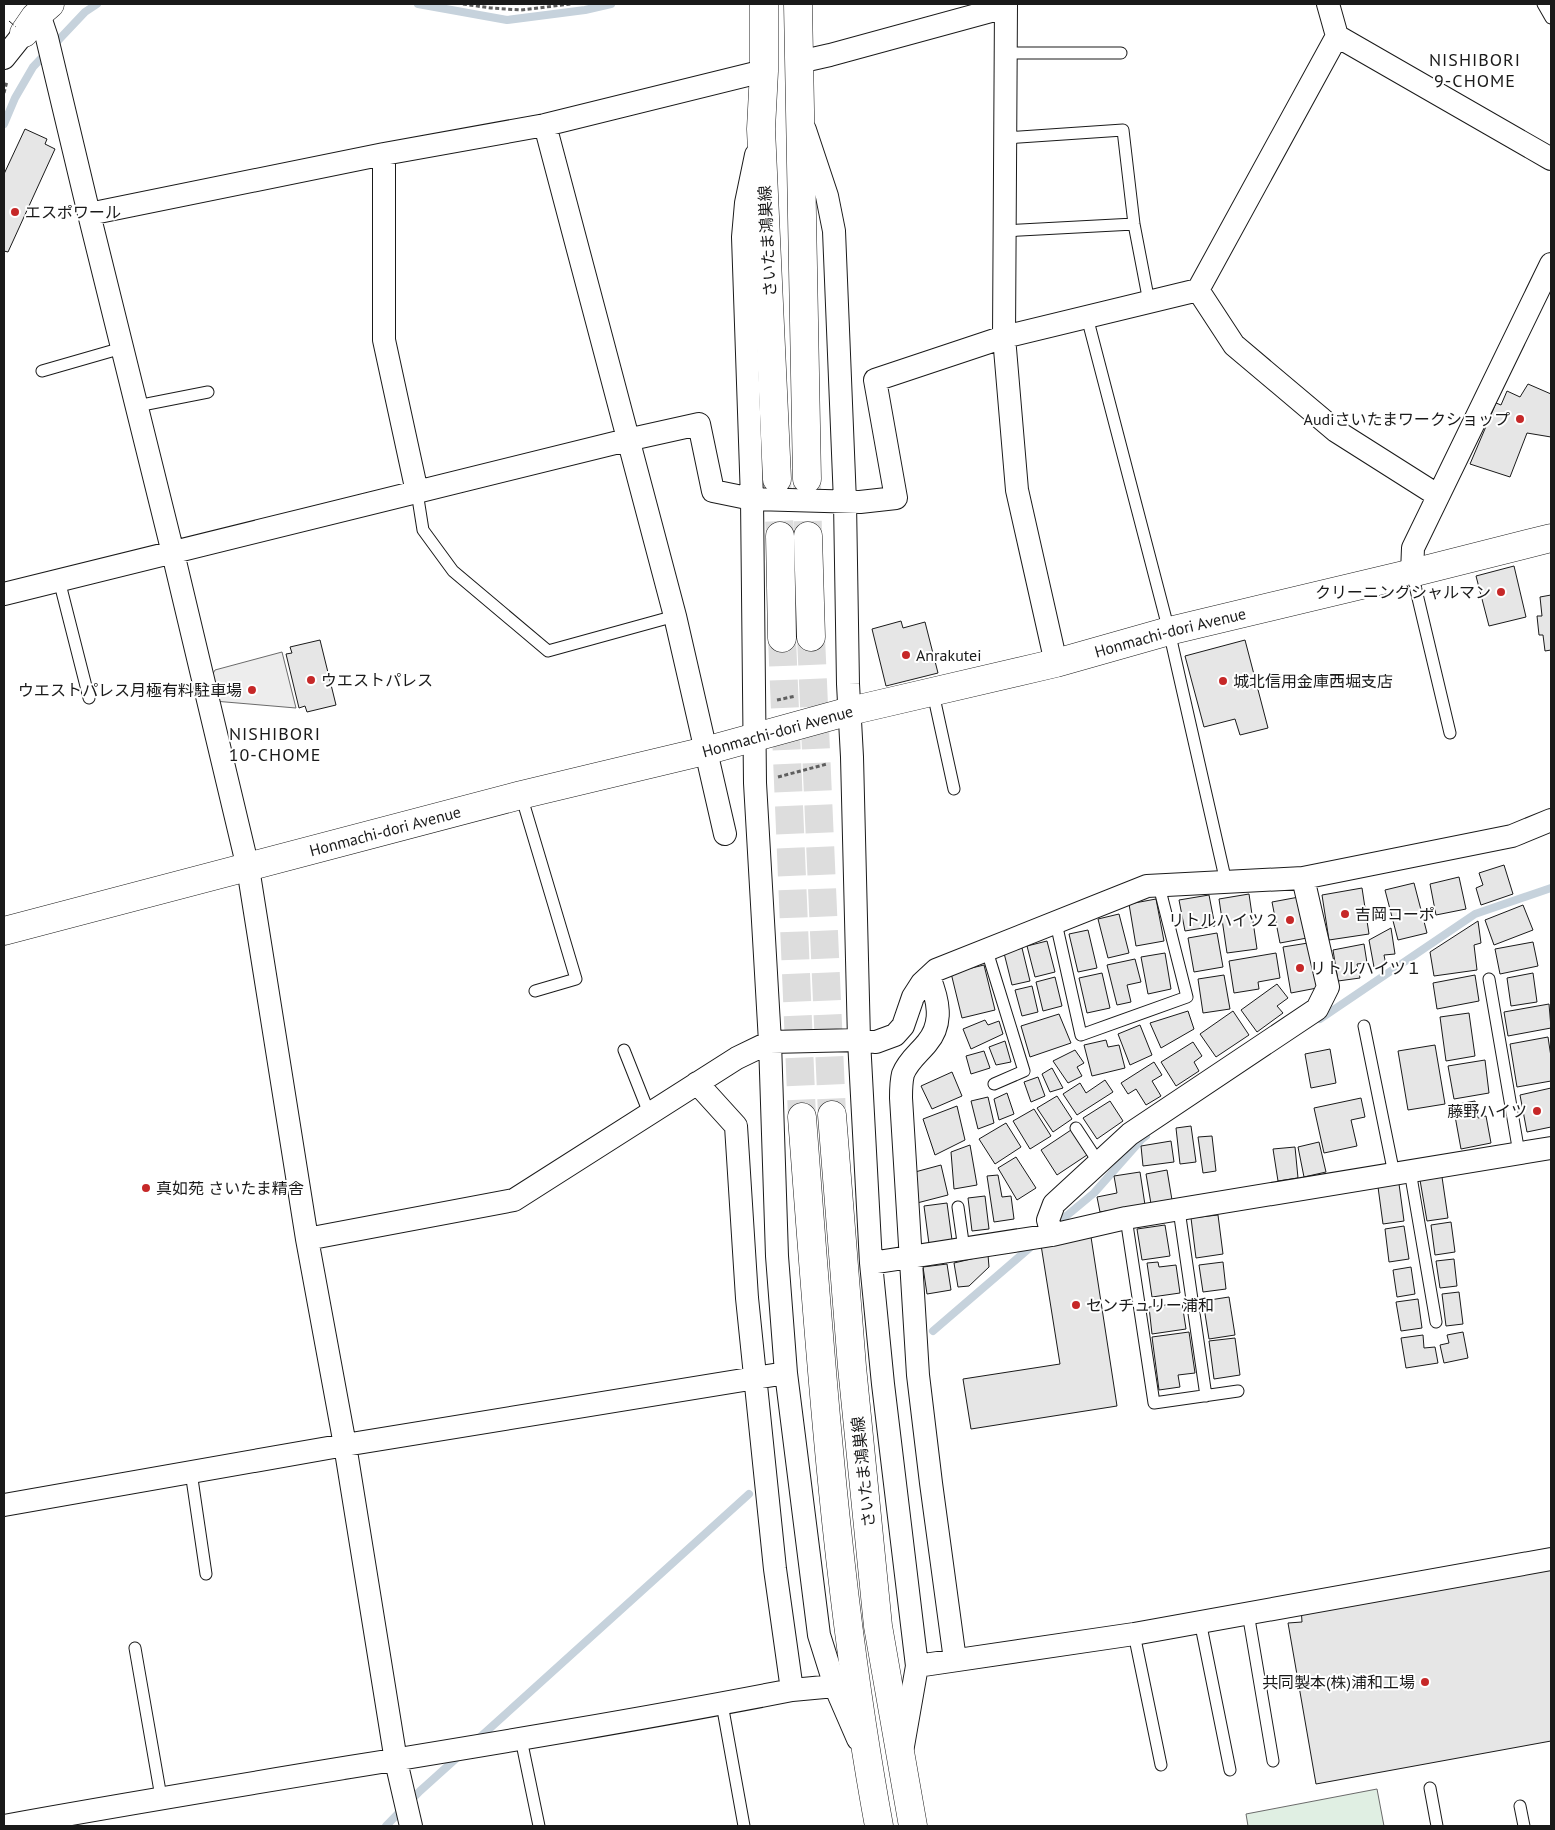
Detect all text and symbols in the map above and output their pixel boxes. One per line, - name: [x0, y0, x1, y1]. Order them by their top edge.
- district label: NISHIBORI 9-CHOME: [1429, 48, 1521, 92]
- street label: さいたま鴻巣線: [754, 185, 780, 297]
- place label: エスポワール: [25, 202, 121, 222]
- marker: エスポワール: [9, 206, 21, 218]
- place label: Audiさいたまワークショップ: [1304, 409, 1510, 429]
- marker: Audiさいたまワークショップ: [1514, 413, 1526, 425]
- place label: クリーニングシャルマン: [1315, 582, 1491, 602]
- marker: クリーニングシャルマン: [1495, 586, 1507, 598]
- street label: Honmachi-dori Avenue: [1092, 603, 1248, 662]
- place label: Anrakutei: [916, 645, 981, 665]
- marker: Anrakutei: [900, 649, 912, 661]
- place label: ウエストパレス: [321, 670, 433, 690]
- place label: 城北信用金庫西堀支店: [1233, 671, 1393, 691]
- marker: ウエストパレス: [305, 674, 317, 686]
- marker: 城北信用金庫西堀支店: [1217, 675, 1229, 687]
- place label: ウエストパレス月極有料駐車場: [18, 680, 242, 700]
- marker: ウエストパレス月極有料駐車場: [246, 684, 258, 696]
- street label: Honmachi-dori Avenue: [700, 701, 855, 761]
- district label: NISHIBORI 10-CHOME: [229, 722, 321, 766]
- street label: Honmachi-dori Avenue: [307, 801, 463, 860]
- place label: 吉岡コーポ: [1355, 904, 1435, 924]
- marker: 吉岡コーポ: [1339, 908, 1351, 920]
- place label: リトルハイツ２: [1168, 910, 1280, 930]
- marker: リトルハイツ２: [1284, 914, 1296, 926]
- place label: リトルハイツ１: [1310, 958, 1422, 978]
- marker: リトルハイツ１: [1294, 962, 1306, 974]
- place label: 藤野ハイツ: [1447, 1101, 1527, 1121]
- marker: 藤野ハイツ: [1531, 1105, 1543, 1117]
- place label: 真如苑 さいたま精舎: [156, 1178, 304, 1198]
- marker: 真如苑 さいたま精舎: [140, 1182, 152, 1194]
- place label: センチュリー浦和: [1086, 1295, 1214, 1315]
- marker: センチュリー浦和: [1070, 1299, 1082, 1311]
- street label: さいたま鴻巣線: [847, 1415, 879, 1529]
- place label: 共同製本(株)浦和工場: [1262, 1672, 1415, 1692]
- marker: 共同製本(株)浦和工場: [1419, 1676, 1431, 1688]

